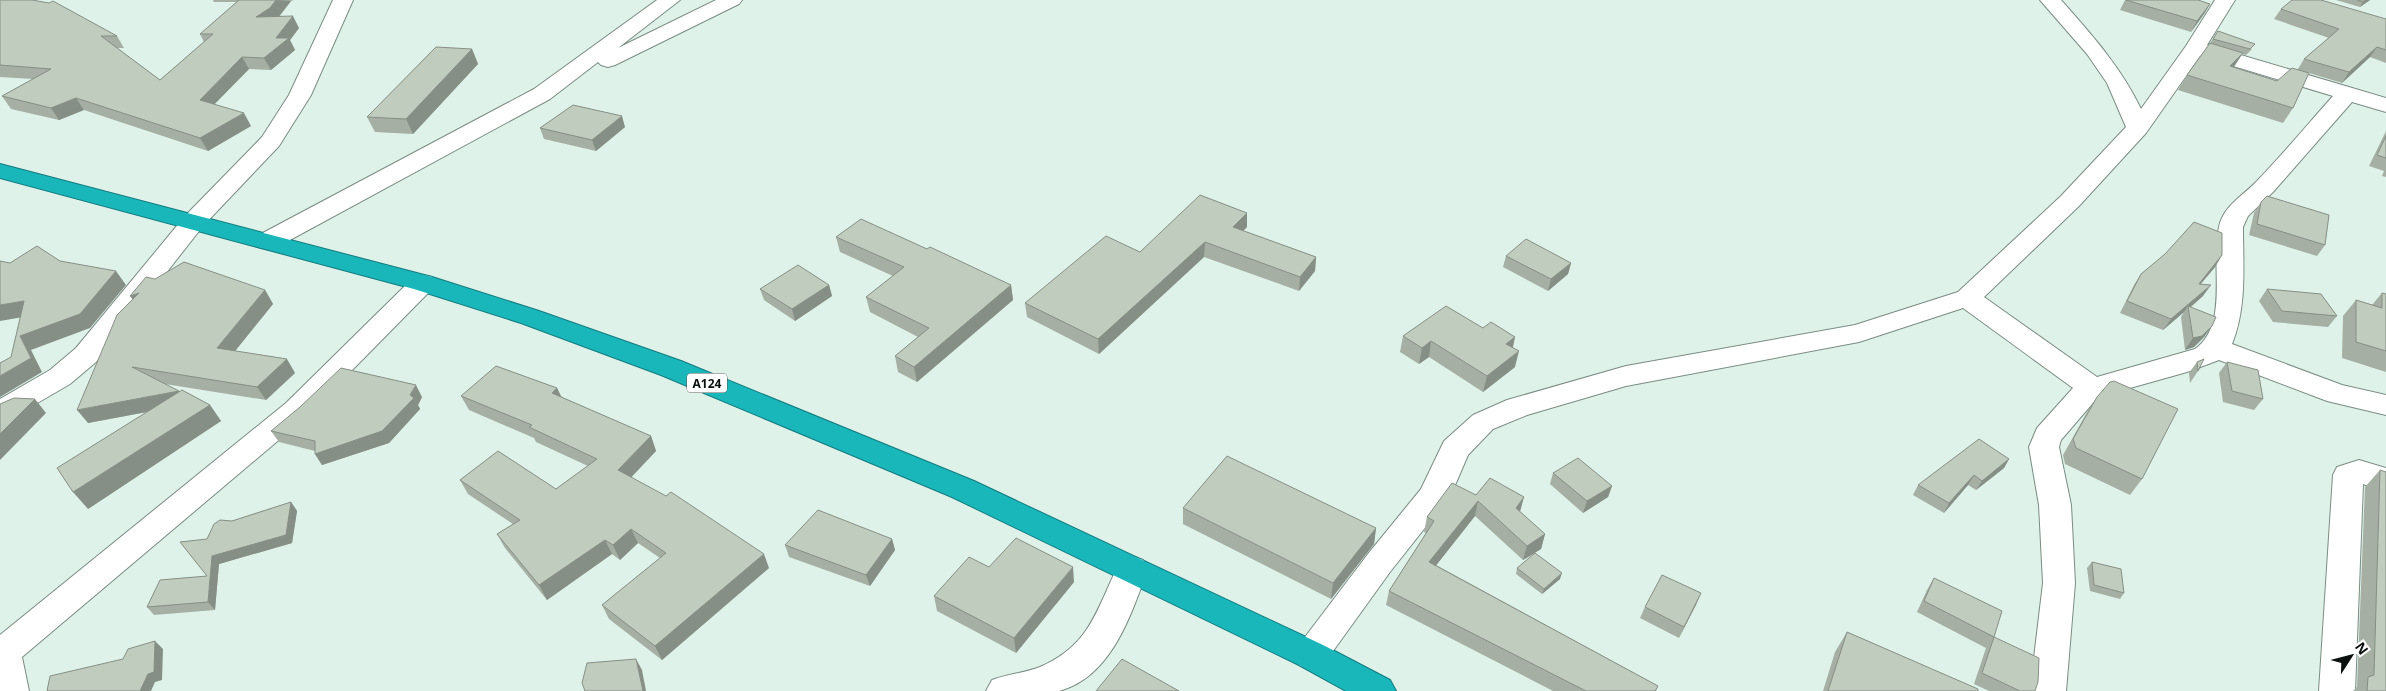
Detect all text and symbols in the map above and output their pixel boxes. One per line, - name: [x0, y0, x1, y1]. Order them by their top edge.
- road number: A124: [687, 373, 727, 392]
- north arrow: [2326, 631, 2376, 681]
- text: N: [2351, 638, 2373, 658]

